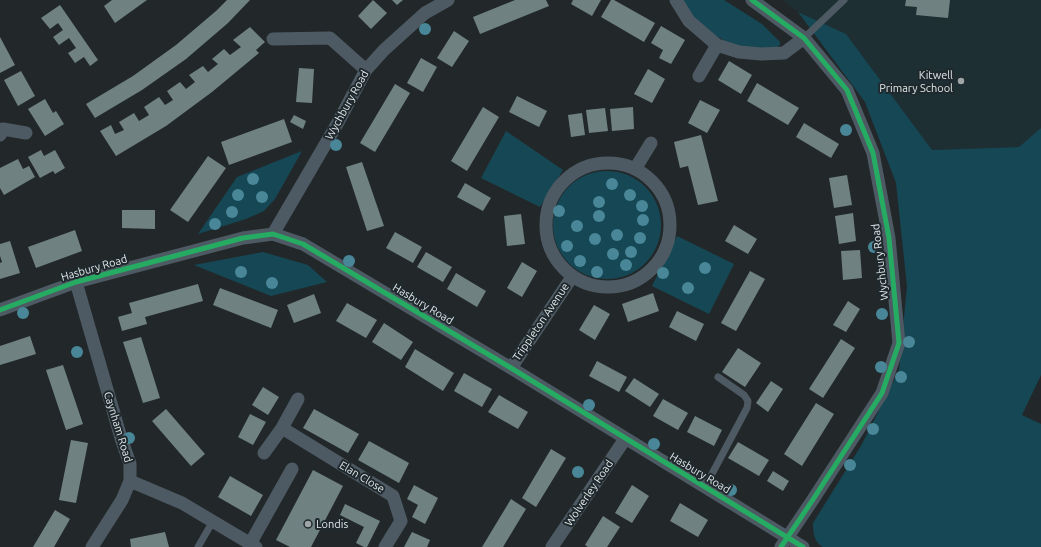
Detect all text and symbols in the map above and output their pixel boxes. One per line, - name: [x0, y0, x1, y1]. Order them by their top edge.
- street label: Wychbury Road: [323, 68, 371, 142]
- place label: Kitwell Primary School: [879, 68, 953, 94]
- marker: Kitwell Primary School: [956, 76, 966, 86]
- street label: Wychbury Road: [869, 223, 891, 301]
- street label: Hasbury Road: [59, 252, 129, 284]
- street label: Hasbury Road: [390, 281, 456, 327]
- street label: Trippleton Avenue: [510, 281, 572, 363]
- street label: Caynham Road: [101, 390, 135, 464]
- street label: Hasbury Road: [667, 450, 733, 496]
- street label: Wolverley Road: [562, 457, 616, 529]
- street label: Elan Close: [337, 458, 387, 496]
- place label: Londis: [316, 517, 348, 531]
- marker: Londis: [303, 519, 313, 529]

